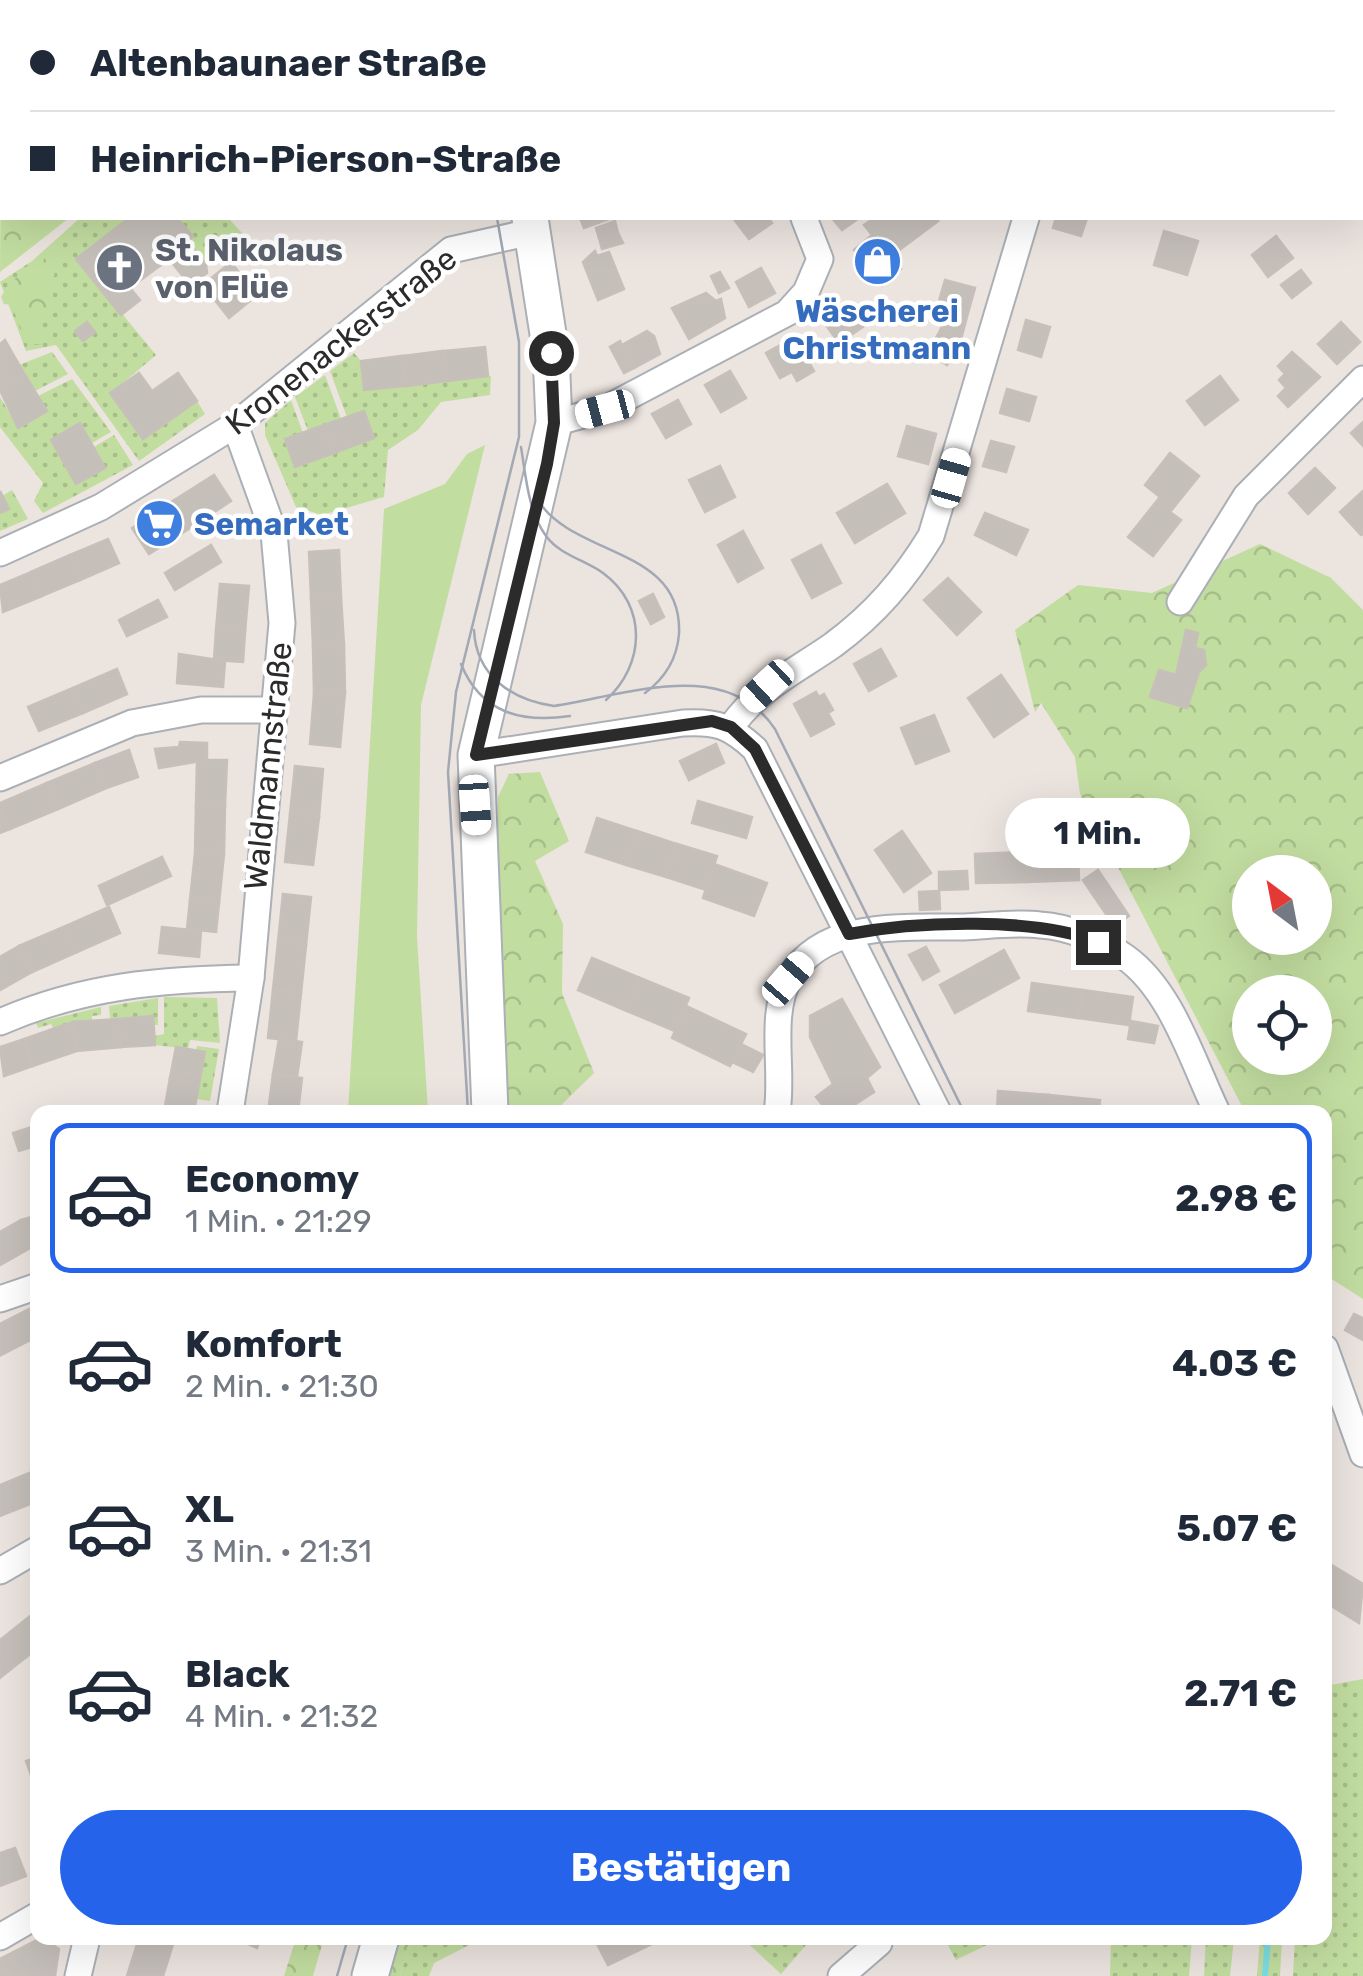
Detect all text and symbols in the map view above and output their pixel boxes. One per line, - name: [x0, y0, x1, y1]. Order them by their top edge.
- text: Altenbaunaer Straße: [90, 40, 487, 86]
- text: Heinrich-Pierson-Straße: [90, 136, 561, 182]
- place label: St. Nikolaus von Flüe: [155, 231, 343, 306]
- shop icon: Wäscherei Christmann: [851, 235, 903, 287]
- street label: Kronenackerstraße: [218, 239, 464, 443]
- church icon: St. Nikolaus von Flüe: [94, 242, 146, 294]
- place label: Wäscherei Christmann: [783, 292, 971, 367]
- route start: [529, 331, 574, 376]
- car: [572, 387, 638, 431]
- car: [928, 445, 974, 511]
- supermarket icon: Semarket: [133, 498, 185, 550]
- place label: Semarket: [194, 505, 349, 543]
- street label: Waldmannstraße: [236, 640, 300, 892]
- car: [735, 655, 799, 717]
- car: [458, 774, 492, 836]
- callout: 1 Min.: [1006, 797, 1190, 867]
- text: 1 Min.: [1053, 814, 1142, 852]
- north arrow: [1232, 855, 1332, 955]
- map controls: [1232, 855, 1332, 1075]
- route end: [1076, 920, 1121, 965]
- car: [757, 947, 819, 1011]
- button: locate: [1232, 975, 1332, 1075]
- icon: car: [65, 1153, 155, 1243]
- text: Economy: [185, 1156, 359, 1202]
- text: 2.98 €: [1175, 1175, 1297, 1221]
- text: 1 Min. · 21:29: [185, 1202, 372, 1240]
- icon: car: [65, 1318, 155, 1408]
- text: Komfort: [185, 1321, 342, 1367]
- text: 4.03 €: [1172, 1340, 1297, 1386]
- text: 2 Min. · 21:30: [185, 1367, 379, 1405]
- icon: car: [65, 1483, 155, 1573]
- text: XL: [185, 1486, 234, 1532]
- text: 5.07 €: [1177, 1505, 1297, 1551]
- text: 3 Min. · 21:31: [185, 1532, 372, 1570]
- icon: car: [65, 1648, 155, 1738]
- text: Black: [185, 1651, 290, 1697]
- text: 2.71 €: [1184, 1670, 1297, 1716]
- text: 4 Min. · 21:32: [185, 1697, 378, 1735]
- button: Bestätigen: [60, 1810, 1302, 1925]

